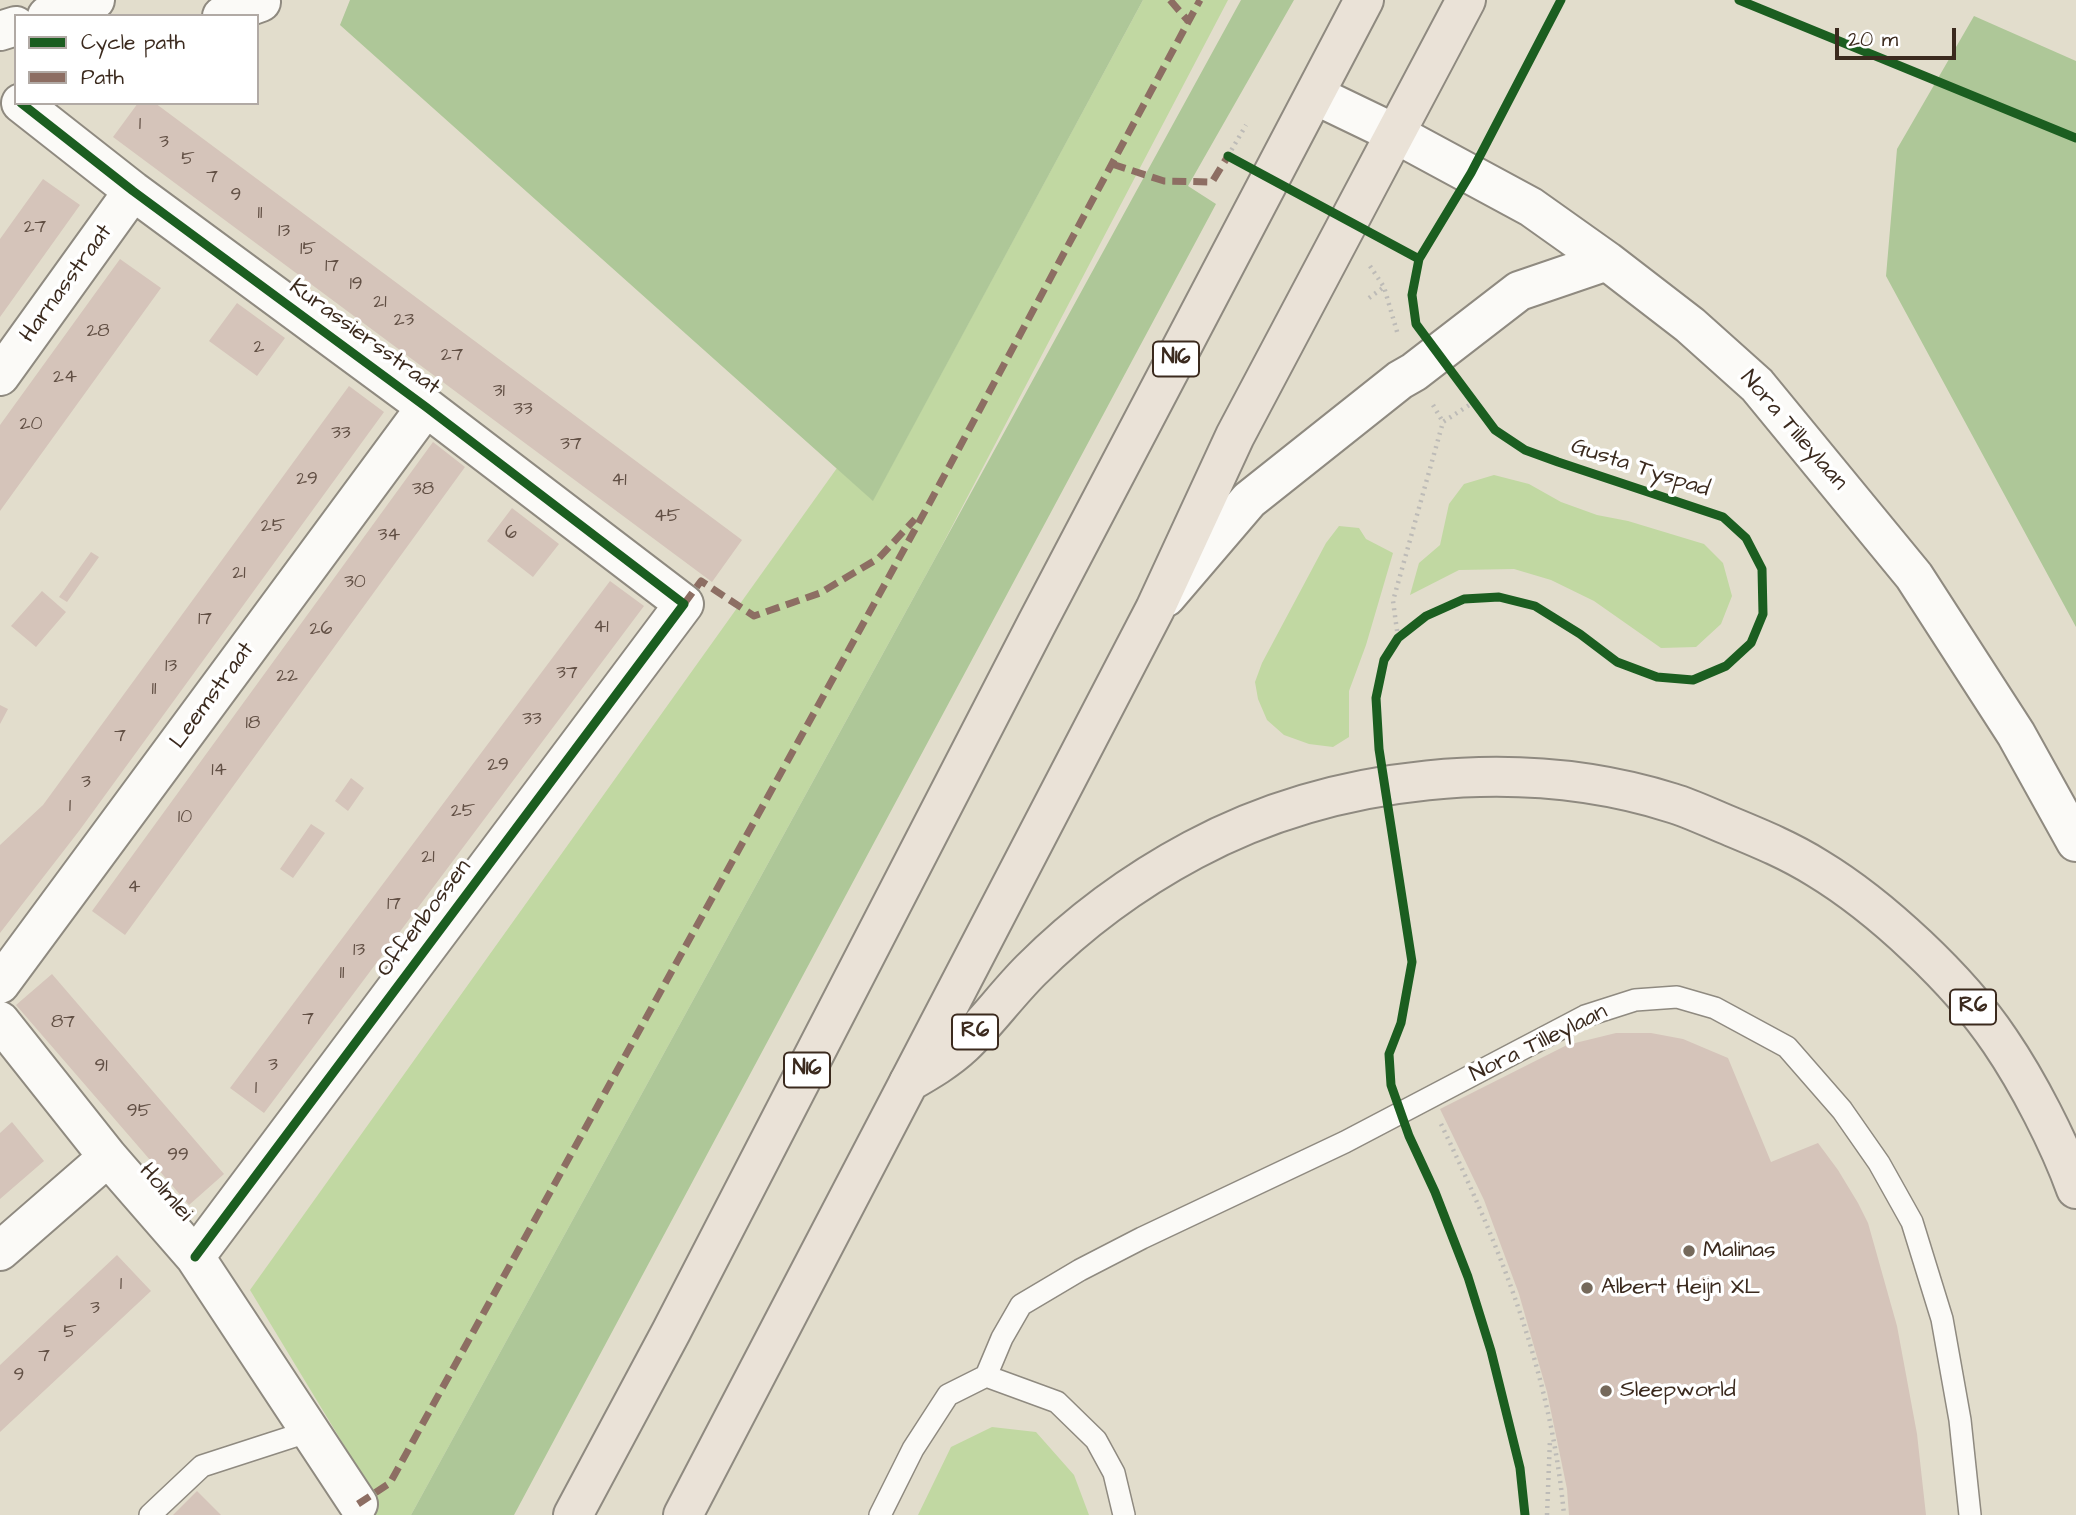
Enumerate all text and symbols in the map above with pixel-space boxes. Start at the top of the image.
legend [14,14,259,105]
scale bar [1838,14,1959,58]
text: 20 m [1848,25,1898,54]
text: Cycle path [81,28,185,57]
text: Path [81,63,124,92]
house number: 1 [139,114,141,136]
house number: 3 [159,132,169,154]
house number: 5 [181,149,195,171]
house number: 7 [206,167,218,189]
house number: 9 [231,185,241,207]
house number: 11 [258,203,262,225]
house number: 27 [24,217,46,239]
street label: Harnasstraat [15,220,119,348]
house number: 13 [278,221,290,243]
house number: 15 [300,239,316,261]
house number: 17 [325,256,339,278]
street label: Kurassiersstraat [283,274,445,402]
house number: 19 [349,274,363,296]
house number: 21 [373,292,387,314]
house number: 23 [394,310,414,332]
house number: 28 [86,321,110,343]
house number: 2 [254,337,264,359]
road number: N16 [1153,342,1199,376]
house number: 27 [441,345,463,367]
street label: Nora Tilleylaan [1734,365,1852,497]
house number: 24 [53,367,77,389]
house number: 31 [493,381,505,403]
house number: 33 [513,399,533,421]
house number: 20 [20,414,42,436]
house number: 33 [331,423,351,445]
house number: 37 [560,434,582,456]
street label: Gusta Tyspad [1567,434,1713,504]
house number: 29 [296,469,318,491]
house number: 41 [611,470,627,492]
house number: 38 [412,479,434,501]
house number: 45 [654,506,680,528]
house number: 25 [261,516,285,538]
house number: 6 [505,523,517,545]
house number: 34 [378,525,400,547]
house number: 21 [232,563,246,585]
house number: 30 [344,572,366,594]
house number: 17 [198,609,212,631]
house number: 41 [593,617,609,639]
house number: 26 [310,619,332,641]
street label: Leemstraat [165,637,261,755]
house number: 13 [165,656,177,678]
house number: 37 [556,663,578,685]
house number: 22 [276,666,298,688]
house number: 11 [152,679,156,701]
house number: 33 [522,709,542,731]
house number: 18 [246,713,260,735]
house number: 7 [114,726,126,748]
house number: 29 [487,755,509,777]
house number: 14 [211,760,227,782]
house number: 3 [81,772,91,794]
house number: 1 [69,796,71,818]
house number: 25 [451,801,475,823]
house number: 10 [178,807,192,829]
house number: 21 [421,847,435,869]
street label: Offenbossen [372,855,478,983]
house number: 4 [128,877,140,899]
house number: 17 [387,894,401,916]
house number: 13 [353,940,365,962]
house number: 11 [340,963,344,985]
road number: R6 [1950,990,1996,1024]
street label: Nora Tilleylaan [1466,999,1612,1089]
house number: 7 [302,1009,314,1031]
house number: 87 [51,1012,75,1034]
road number: R6 [952,1014,998,1050]
road number: N16 [784,1052,830,1088]
house number: 3 [268,1055,278,1077]
house number: 91 [94,1056,108,1078]
house number: 1 [255,1078,257,1100]
house number: 95 [127,1101,151,1123]
house number: 99 [167,1145,189,1167]
street label: Holmlei [132,1158,198,1228]
place label: Malinas [1703,1237,1776,1265]
marker: Malinas [1681,1243,1697,1259]
house number: 1 [120,1274,122,1296]
place label: Albert Heijn XL [1601,1274,1760,1302]
marker: Albert Heijn XL [1579,1280,1595,1296]
house number: 3 [90,1298,100,1320]
house number: 5 [63,1322,77,1344]
house number: 7 [38,1346,50,1368]
house number: 9 [14,1365,24,1387]
place label: Sleepworld [1620,1377,1736,1405]
marker: Sleepworld [1598,1383,1614,1399]

